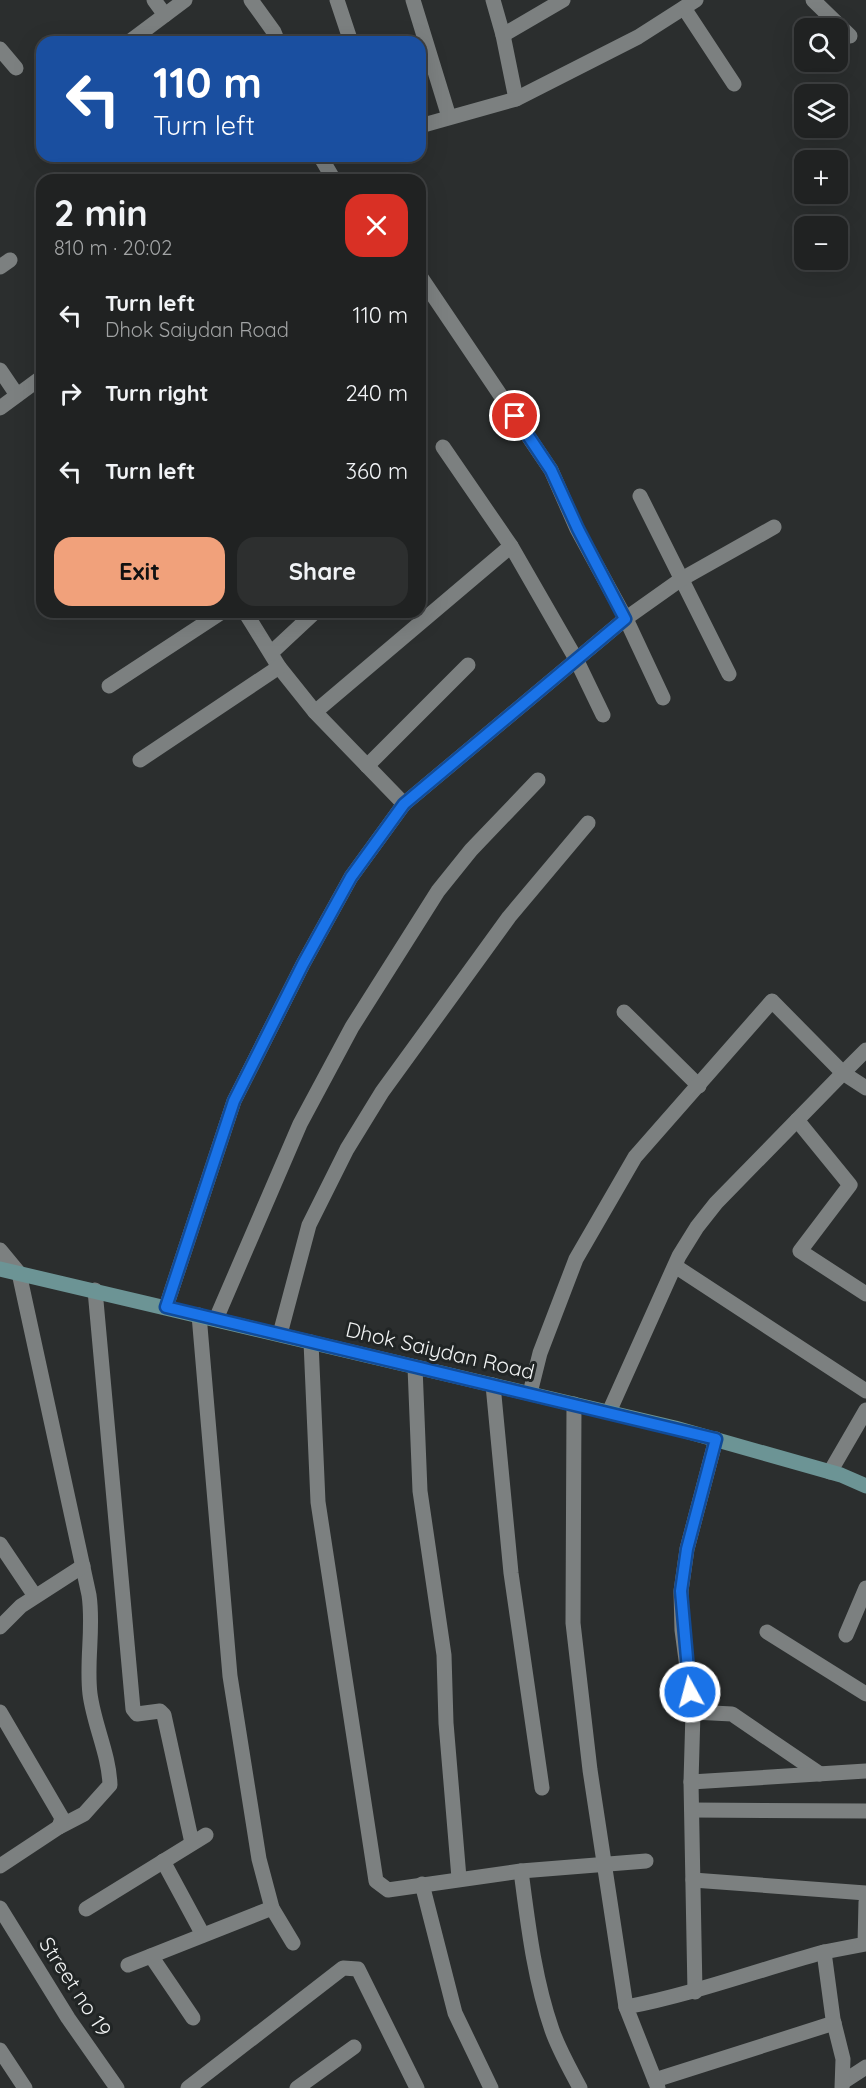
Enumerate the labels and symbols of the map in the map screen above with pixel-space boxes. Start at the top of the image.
pin [489,390,540,441]
street label: Dhok Saiydan Road [343,1316,537,1384]
position arrow [658,1660,722,1724]
street label: Street no 19 [34,1932,118,2041]

